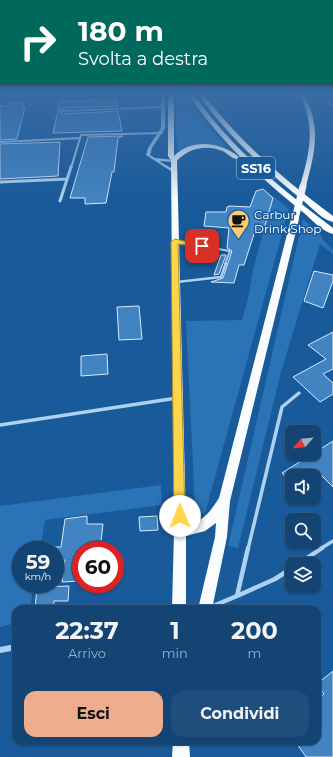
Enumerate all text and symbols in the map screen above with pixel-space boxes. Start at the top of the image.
text: 180 m [78,14,164,48]
icon: right [12,16,64,68]
text: Svolta a destra [78,48,208,70]
road number: SS16 [237,157,275,179]
place label: Carbur Drink Shop [254,207,321,236]
cafe icon: Carbur Drink Shop [226,208,252,241]
pin [185,229,219,263]
icon: arrive [191,235,213,257]
north arrow [285,425,321,461]
map controls [285,425,321,593]
button: sound [285,469,321,505]
position arrow [159,495,201,537]
button: search [285,513,321,549]
speed limit sign: 60 [72,541,124,593]
text: 59 [26,550,50,574]
button: layers [285,557,321,593]
text: km/h [25,570,51,583]
text: 22:37 [55,616,119,645]
text: 1 [170,616,180,645]
text: 200 [231,616,278,645]
text: Arrivo [68,645,106,661]
text: min [162,645,188,661]
text: m [248,645,261,661]
button: Esci [24,691,163,737]
button: Condividi [171,691,309,737]

